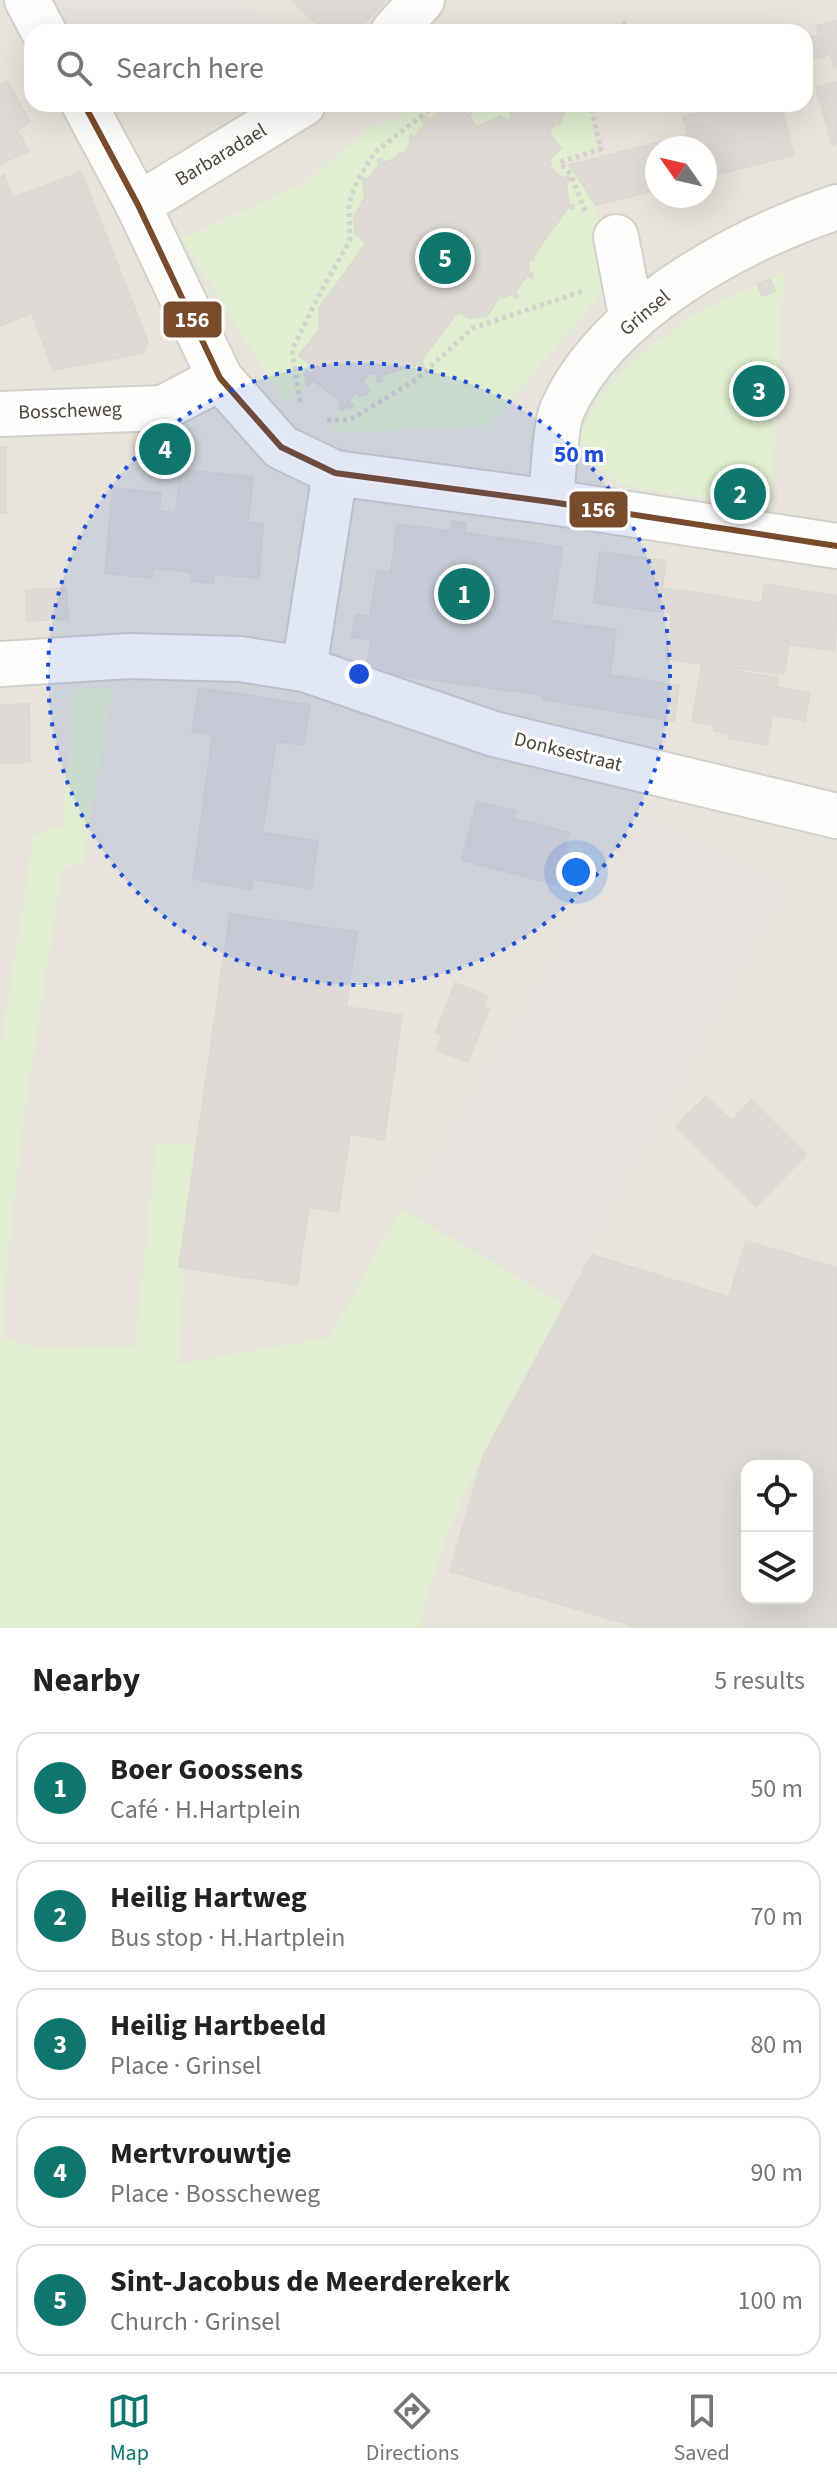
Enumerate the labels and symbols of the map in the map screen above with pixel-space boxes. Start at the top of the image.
street label: Barbaradael [170,117,272,193]
north arrow [645,136,717,208]
pin: 5 [419,228,471,288]
street label: Grinsel [614,283,676,343]
line badge: 156 [162,300,223,339]
text: 156 [175,304,209,336]
pin: 3 [733,361,785,421]
street label: Bosscheweg [18,395,122,427]
pin: 4 [139,419,191,479]
text: 50 m [554,437,604,472]
pin: 2 [714,464,766,524]
line badge: 156 [568,490,629,529]
text: 156 [581,494,615,526]
pin: 1 [438,564,490,624]
centre of rings [345,660,373,688]
street label: Donksestraat [511,725,625,779]
your location [556,852,596,892]

